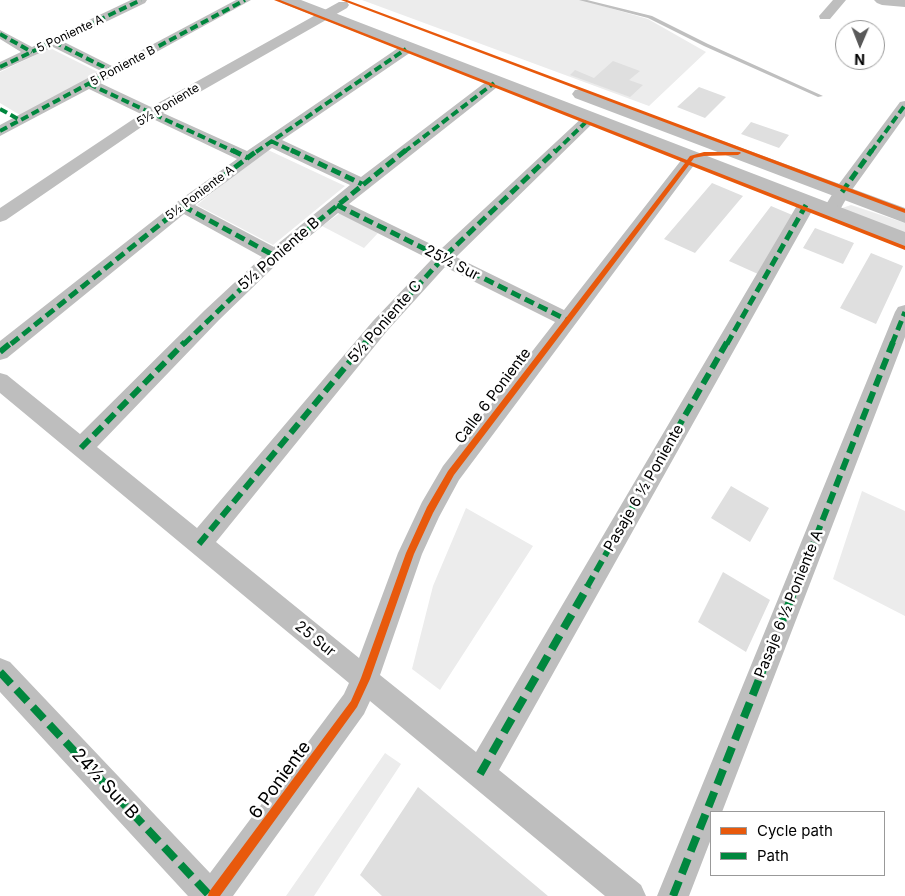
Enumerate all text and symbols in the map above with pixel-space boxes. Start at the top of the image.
street label: 5 Poniente A [34,12,106,56]
north arrow [835,20,885,70]
street label: 5 Poniente B [88,43,158,89]
text: N [854,51,865,68]
street label: 5½ Poniente [134,81,202,129]
street label: 5½ Poniente A [163,163,237,223]
street label: 5½ Poniente B [235,214,323,294]
street label: 25½ Sur [421,242,483,284]
street label: 5½ Poniente C [344,277,426,367]
street label: Calle 6 Poniente [451,345,535,447]
street label: Pasaje 6 ½ Poniente [600,421,688,555]
street label: Pasaje 6 ½ Poniente A [751,527,827,681]
street label: 25 Sur [291,617,339,661]
street label: 6 Poniente [245,737,315,823]
street label: 24½ Sur B [67,744,143,824]
legend [710,811,885,876]
text: Cycle path [757,821,833,840]
text: Path [757,846,789,865]

